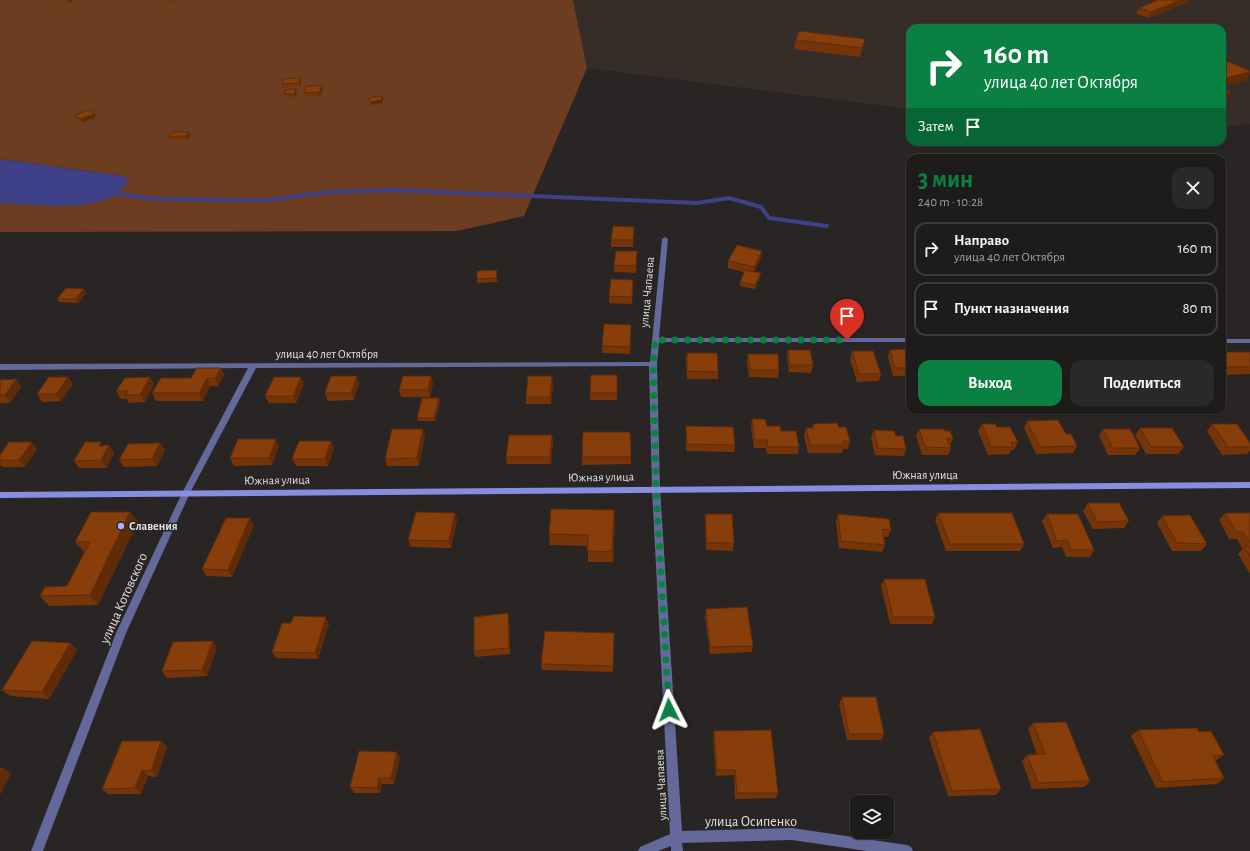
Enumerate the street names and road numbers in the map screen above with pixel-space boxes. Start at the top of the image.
street label: улица Чапаева [638,256,657,329]
street label: улица 40 лет Октября [275,348,378,361]
street label: Южная улица [892,469,959,482]
street label: Южная улица [568,470,635,485]
street label: Южная улица [244,473,311,488]
street label: улица Котовского [97,551,150,647]
street label: улица Чапаева [653,749,670,822]
street label: улица Осипенко [704,815,797,829]

